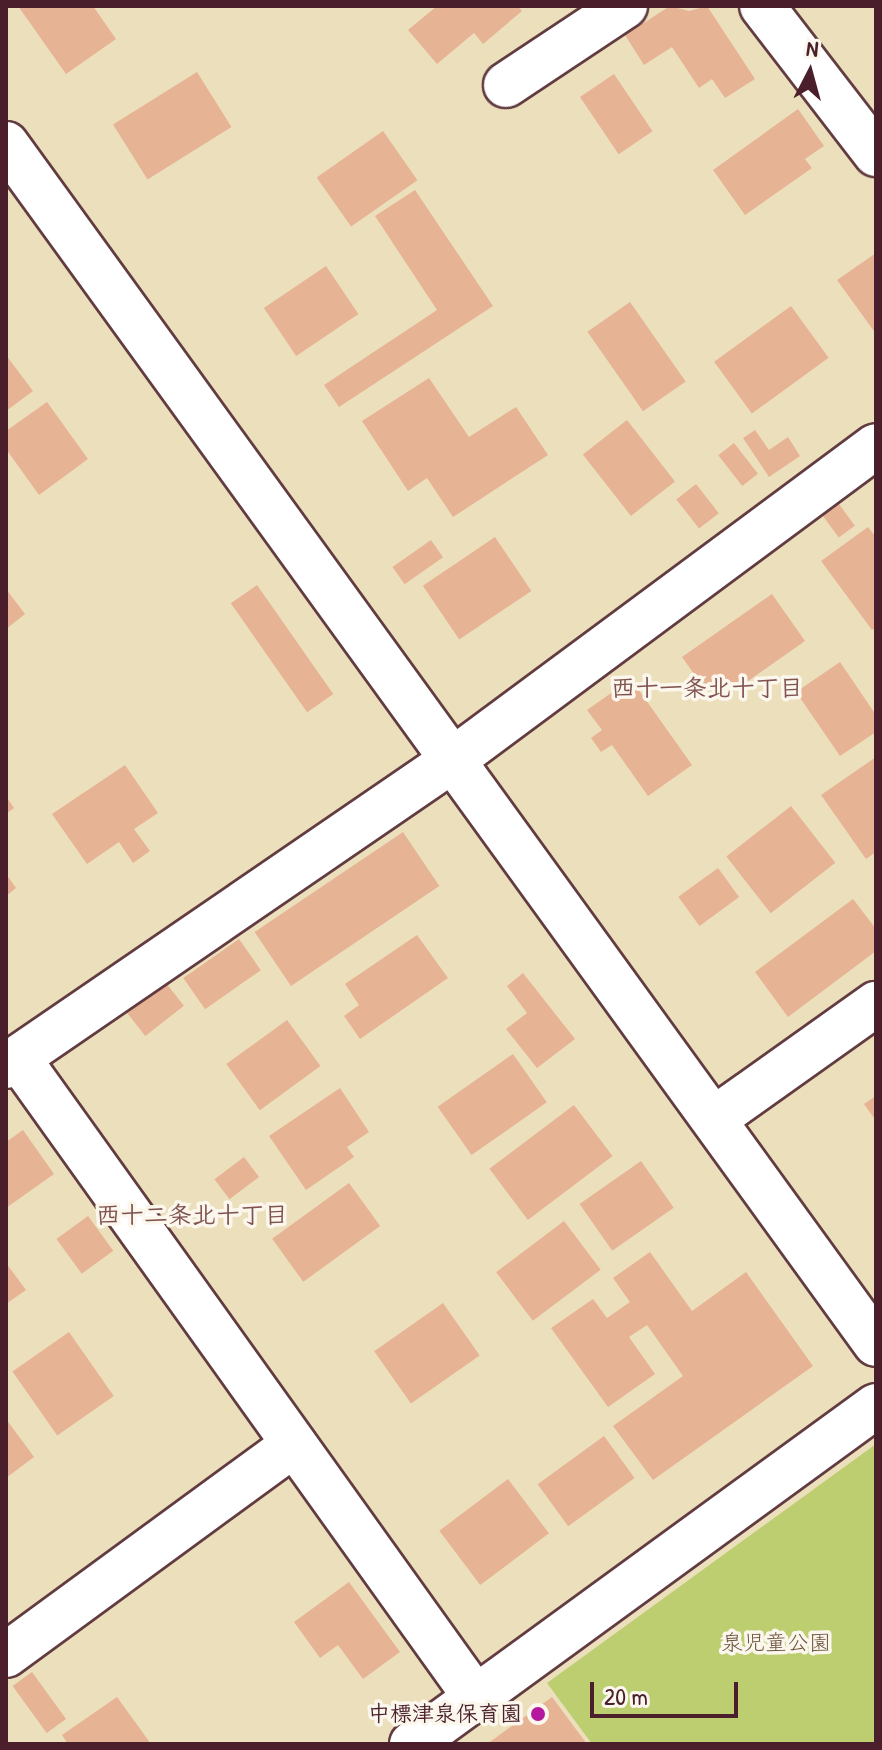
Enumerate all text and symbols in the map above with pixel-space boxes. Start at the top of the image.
north arrow [770,32,850,112]
text: N [805,33,820,64]
district label: 西十一条北十丁目 [611,674,803,702]
district label: 西十二条北十丁目 [96,1201,288,1229]
park label: 泉児童公園 [721,1630,831,1656]
scale bar [594,1666,742,1716]
text: 20 m [604,1680,648,1712]
place label: 中標津泉保育園 [368,1701,522,1727]
marker: 中標津泉保育園 [529,1705,547,1723]

